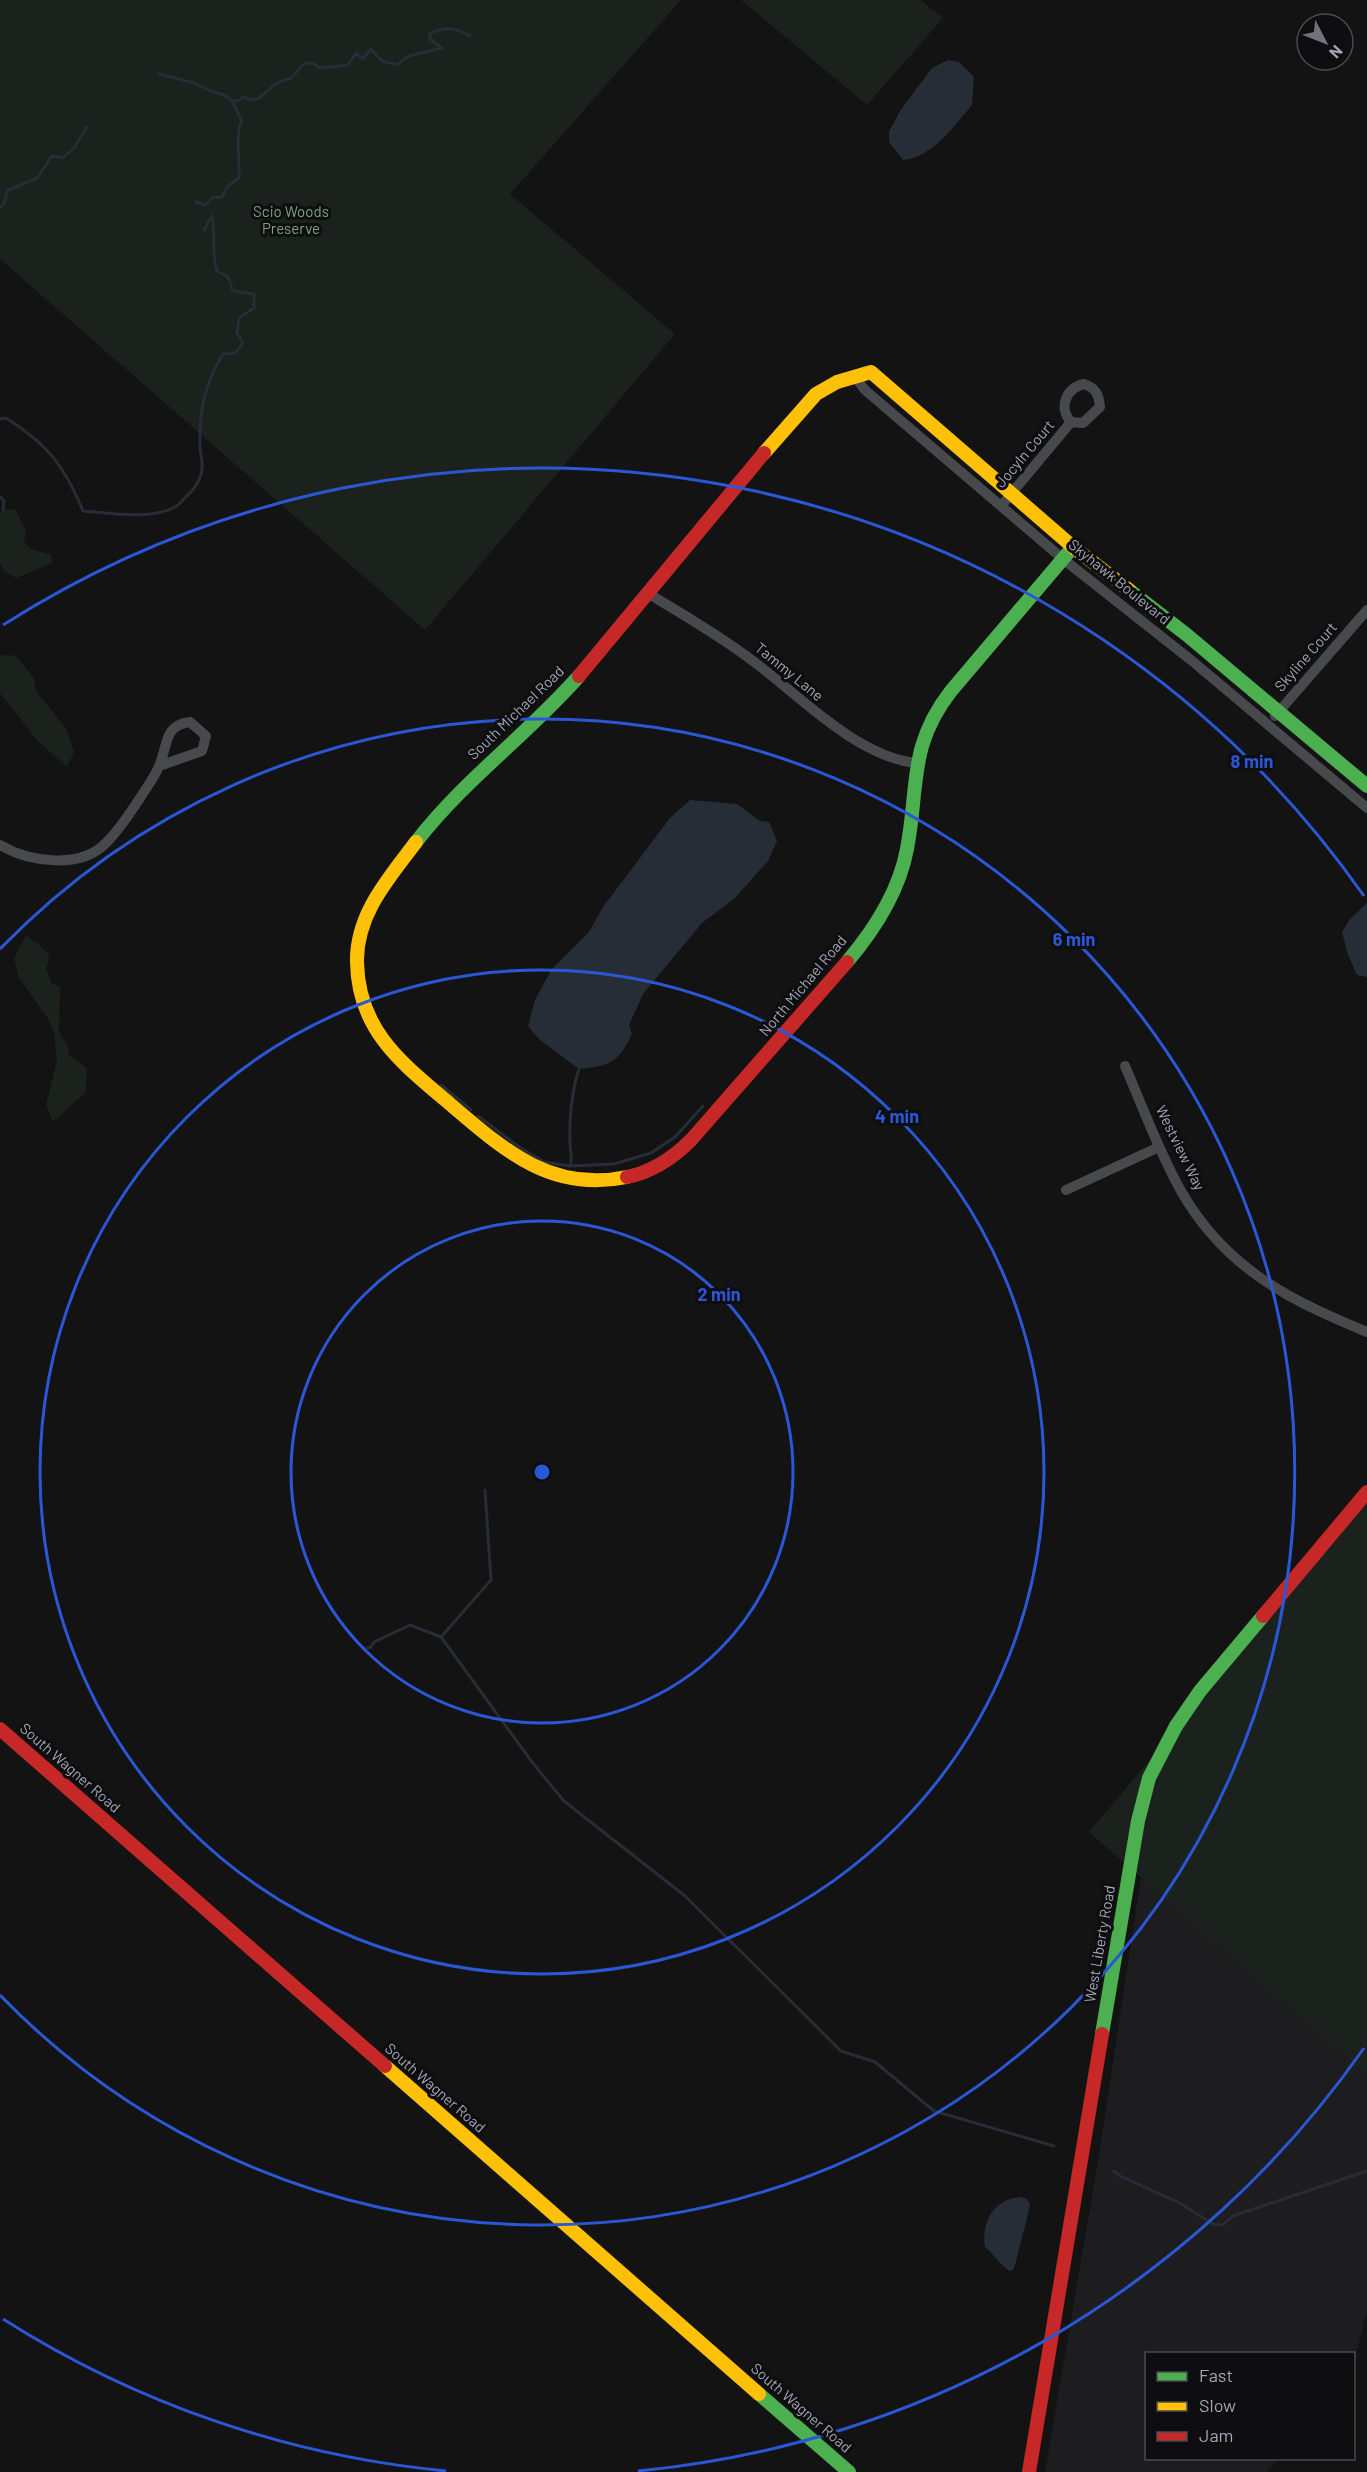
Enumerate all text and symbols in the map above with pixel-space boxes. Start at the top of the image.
north arrow [1295,12,1355,72]
text: N [1326,42,1347,63]
park label: Scio Woods Preserve [253,202,329,237]
street label: Jocyln Court [991,416,1058,491]
street label: Skyhawk Boulevard [1065,535,1174,628]
street label: Skyline Court [1270,618,1340,695]
street label: Tammy Lane [752,638,827,704]
street label: South Michael Road [463,662,567,763]
text: 8 min [1231,750,1273,772]
text: 6 min [1053,928,1095,950]
street label: North Michael Road [755,931,850,1039]
street label: Westview Way [1153,1102,1209,1193]
text: 4 min [875,1105,919,1127]
text: 2 min [697,1283,741,1305]
centre of rings [532,1462,552,1482]
street label: South Wagner Road [17,1719,125,1816]
street label: West Liberty Road [1080,1884,1118,2004]
street label: South Wagner Road [382,2039,490,2136]
legend [1145,2352,1355,2460]
street label: South Wagner Road [748,2359,856,2456]
text: Fast [1199,2364,1233,2386]
text: Slow [1199,2394,1236,2416]
text: Jam [1199,2424,1233,2446]

